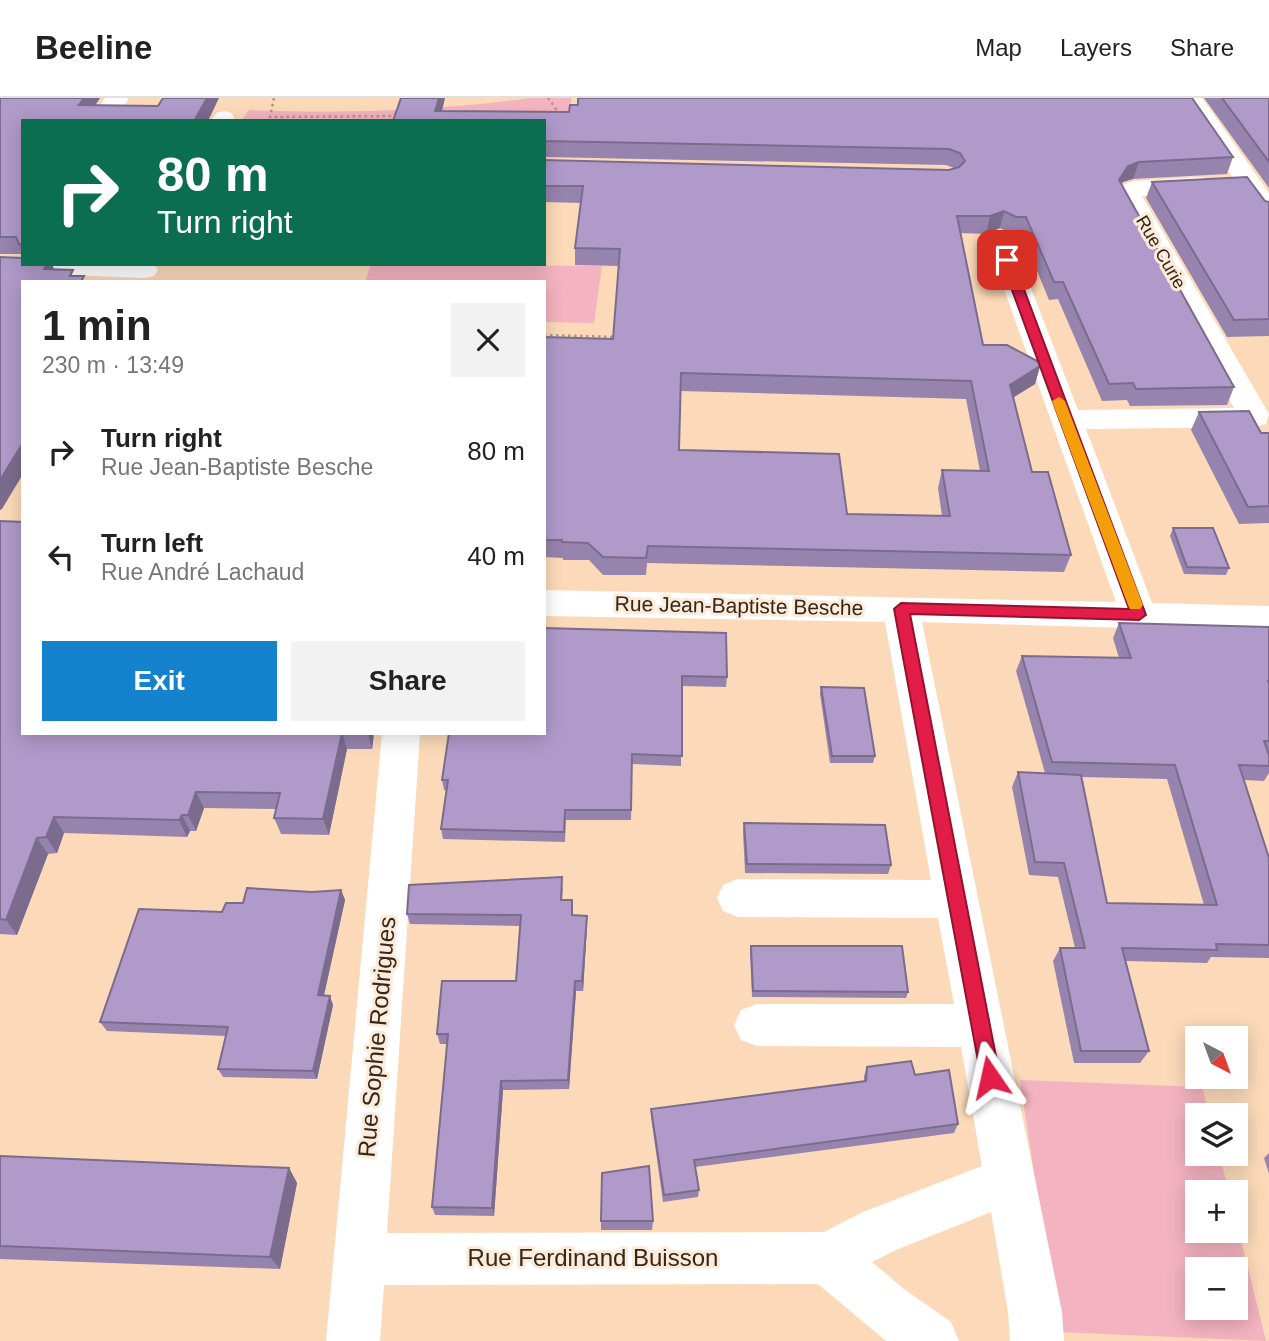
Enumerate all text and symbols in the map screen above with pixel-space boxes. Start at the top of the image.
text: Beeline [35,29,152,66]
text: Map [975,34,1022,61]
text: Layers [1060,34,1132,61]
text: Share [1170,34,1234,61]
icon: right [42,147,133,238]
text: 80 m [157,147,269,201]
text: Turn right [157,204,293,240]
street label: Rue Curie [1132,212,1190,292]
pin [977,230,1037,290]
icon: arrive [988,241,1026,279]
text: 1 min [42,302,152,349]
button: close [451,303,525,377]
text: 230 m · 13:49 [42,352,184,378]
text: Turn right [101,423,222,453]
icon: right [42,433,80,471]
text: 80 m [467,436,525,466]
text: Rue Jean-Baptiste Besche [101,454,373,480]
text: Turn left [101,528,203,558]
icon: left [42,538,80,576]
text: 40 m [467,541,525,571]
text: Rue André Lachaud [101,559,304,585]
street label: Rue Jean-Baptiste Besche [614,592,864,619]
button: Exit [42,641,277,721]
button: Share [291,641,525,721]
street label: Rue Sophie Rodrigues [353,915,400,1158]
north arrow [1185,1026,1248,1088]
map controls [1185,1026,1248,1320]
position arrow [953,1040,1027,1114]
button: layers [1185,1103,1248,1166]
button: + [1185,1180,1248,1243]
street label: Rue Ferdinand Buisson [468,1244,718,1271]
button: − [1185,1257,1248,1320]

